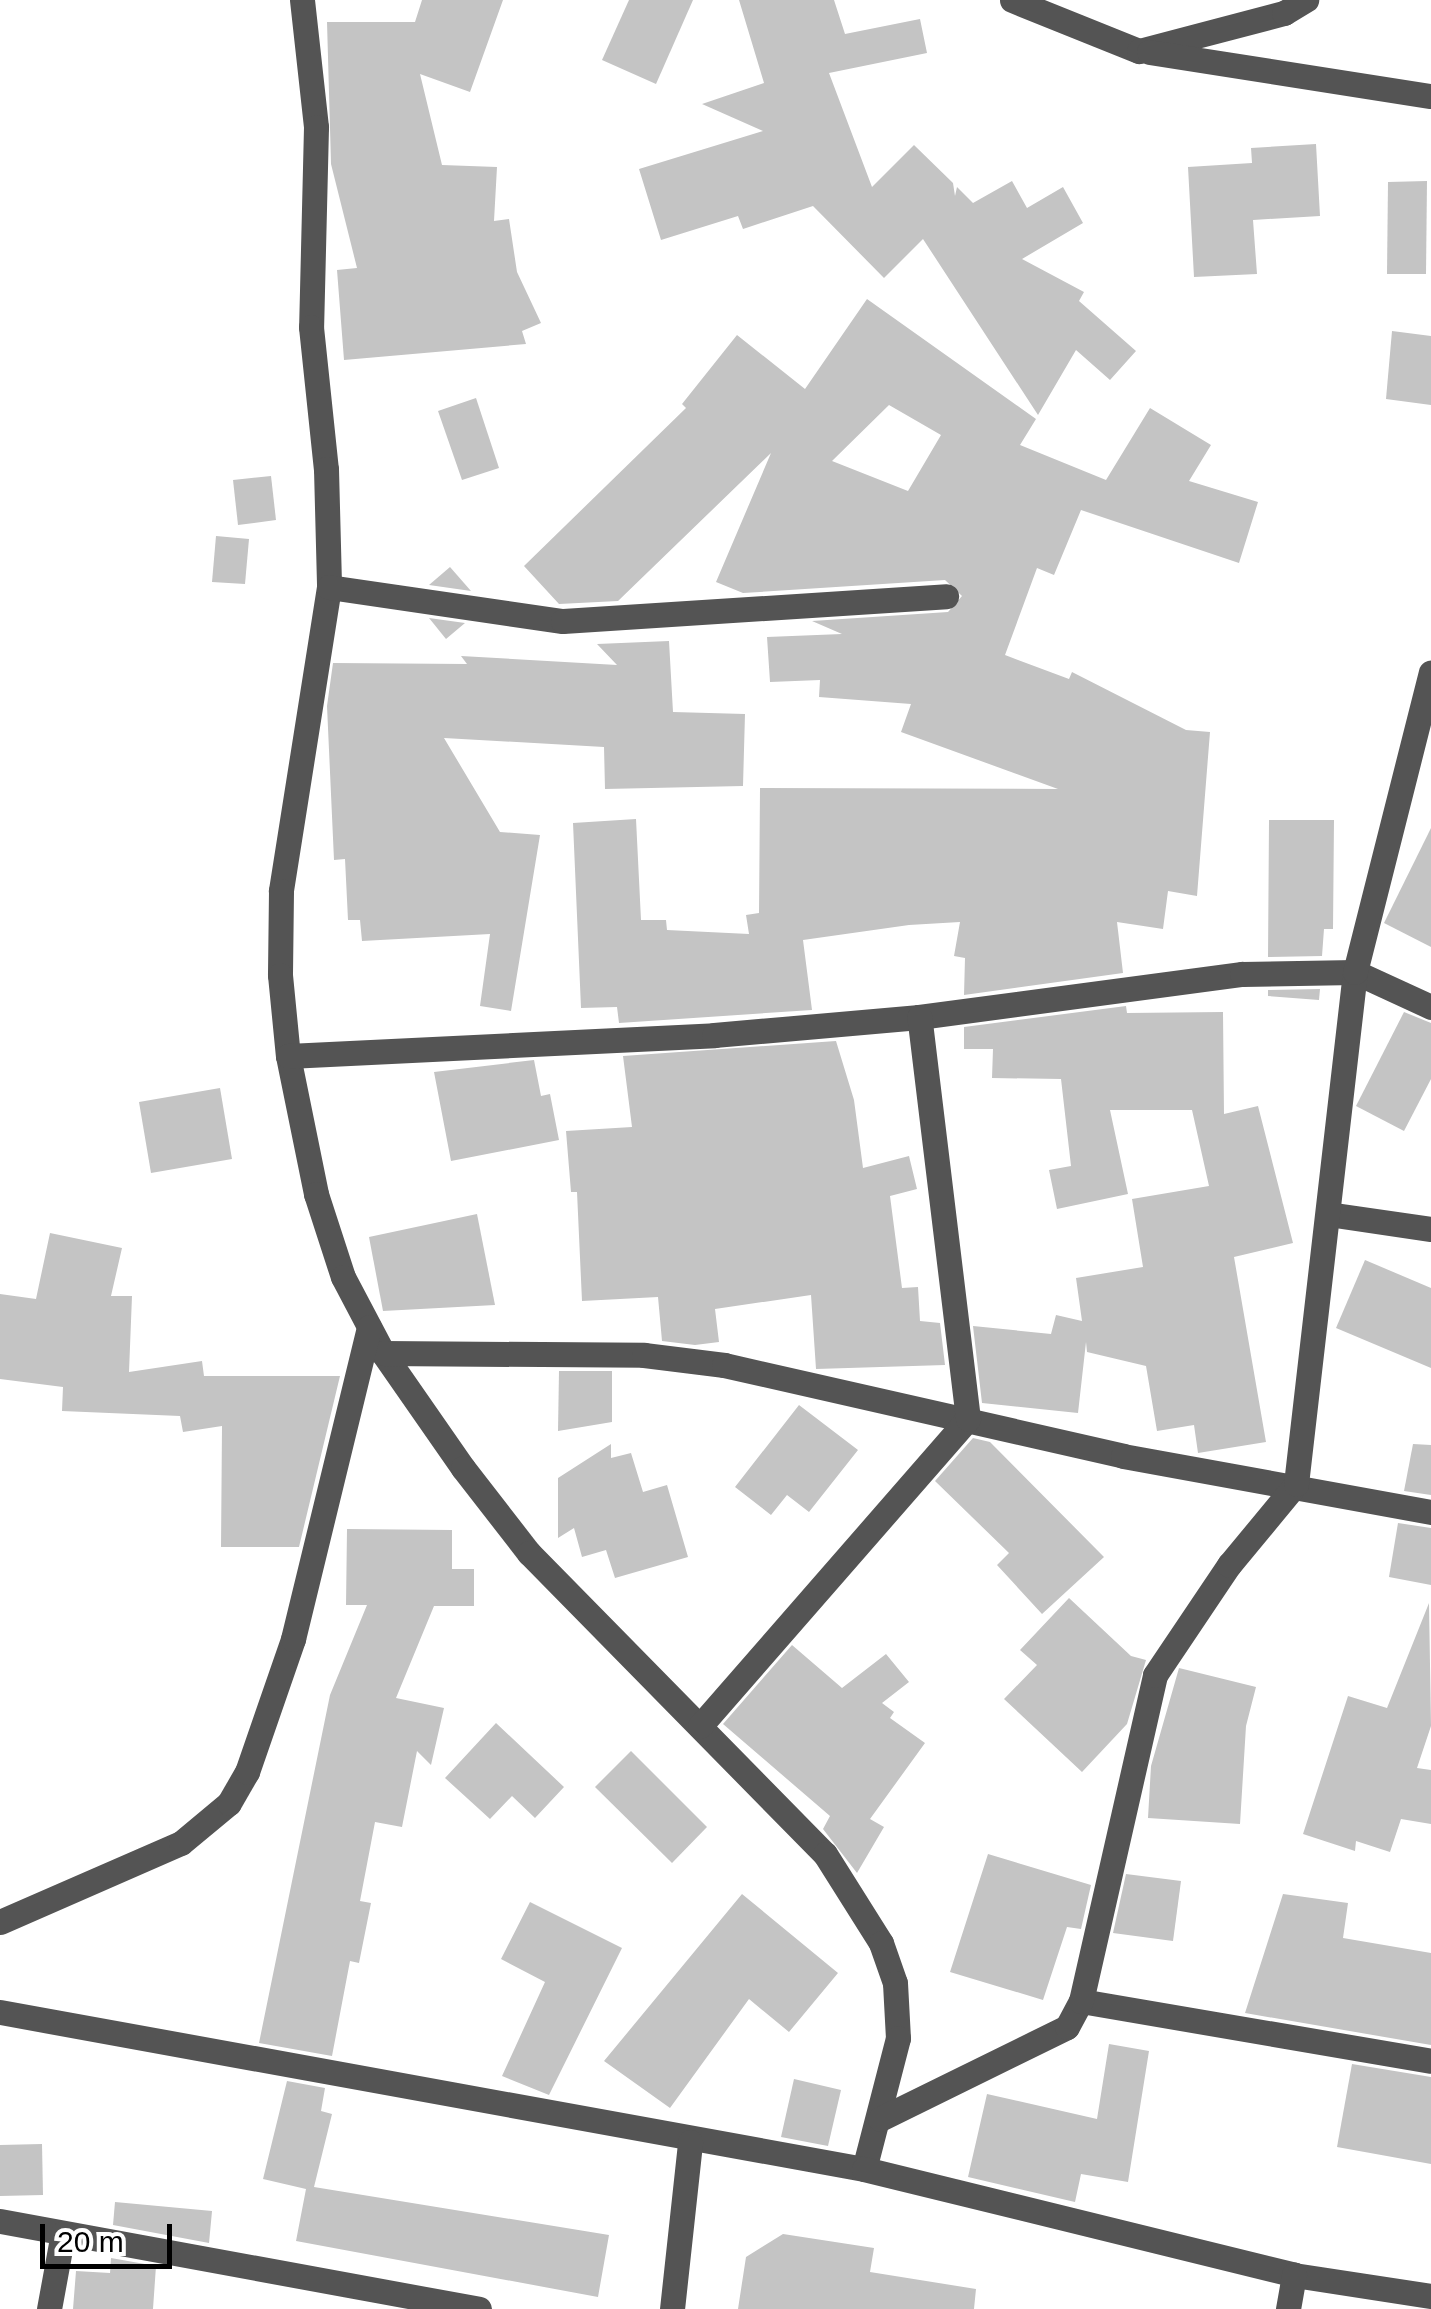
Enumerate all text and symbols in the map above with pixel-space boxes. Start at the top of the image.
scale bar [45,2204,178,2266]
text: 20 m [57,2225,124,2258]

